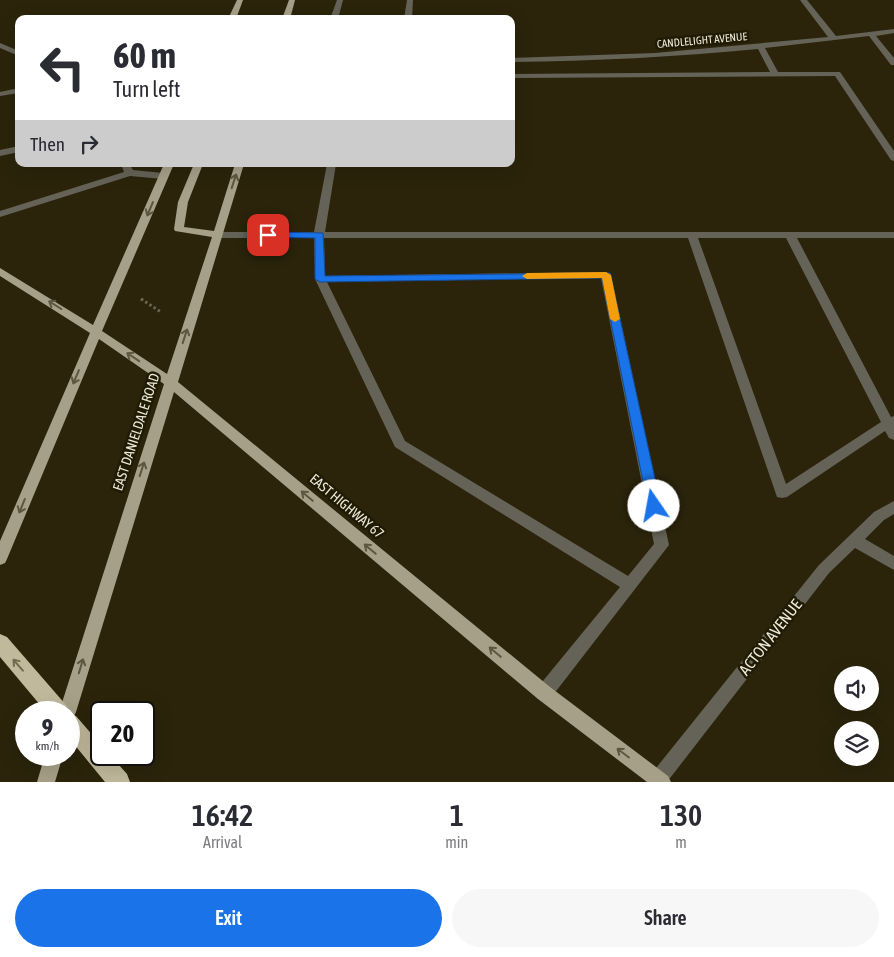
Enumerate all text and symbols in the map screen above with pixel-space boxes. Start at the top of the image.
street label: CANDLELIGHT AVENUE [656,30,748,50]
icon: left [30,35,95,100]
text: 60 m [113,35,176,75]
text: Turn left [113,76,180,102]
icon: right [75,130,103,158]
text: Then [30,133,65,155]
one-way arrow [230,174,240,190]
one-way arrow [144,201,154,216]
pin [247,214,289,256]
icon: arrive [254,221,282,249]
one-way arrow [48,300,62,310]
one-way arrow [180,328,190,344]
one-way arrow [126,352,140,362]
one-way arrow [71,369,81,384]
street label: EAST DANIELDALE ROAD [109,371,163,493]
one-way arrow [138,461,148,477]
street label: EAST HIGHWAY 67 [307,471,387,541]
position arrow [627,479,679,531]
one-way arrow [301,491,314,502]
one-way arrow [16,498,26,513]
one-way arrow [364,543,377,554]
street label: ACTON AVENUE [735,596,805,678]
one-way arrow [489,647,502,658]
one-way arrow [13,658,24,671]
one-way arrow [77,658,87,674]
map controls [834,666,879,766]
button: sound [834,666,879,711]
speed limit sign: 20 [90,701,155,766]
text: 9 [42,713,53,741]
button: layers [834,721,879,766]
text: km/h [36,739,59,753]
one-way arrow [617,747,630,758]
text: 16:42 [192,798,253,832]
text: 1 [450,798,464,832]
text: 130 [660,798,702,832]
text: Arrival [203,833,242,851]
text: min [445,833,468,851]
text: m [675,833,687,851]
button: Exit [15,889,442,947]
button: Share [452,889,879,947]

